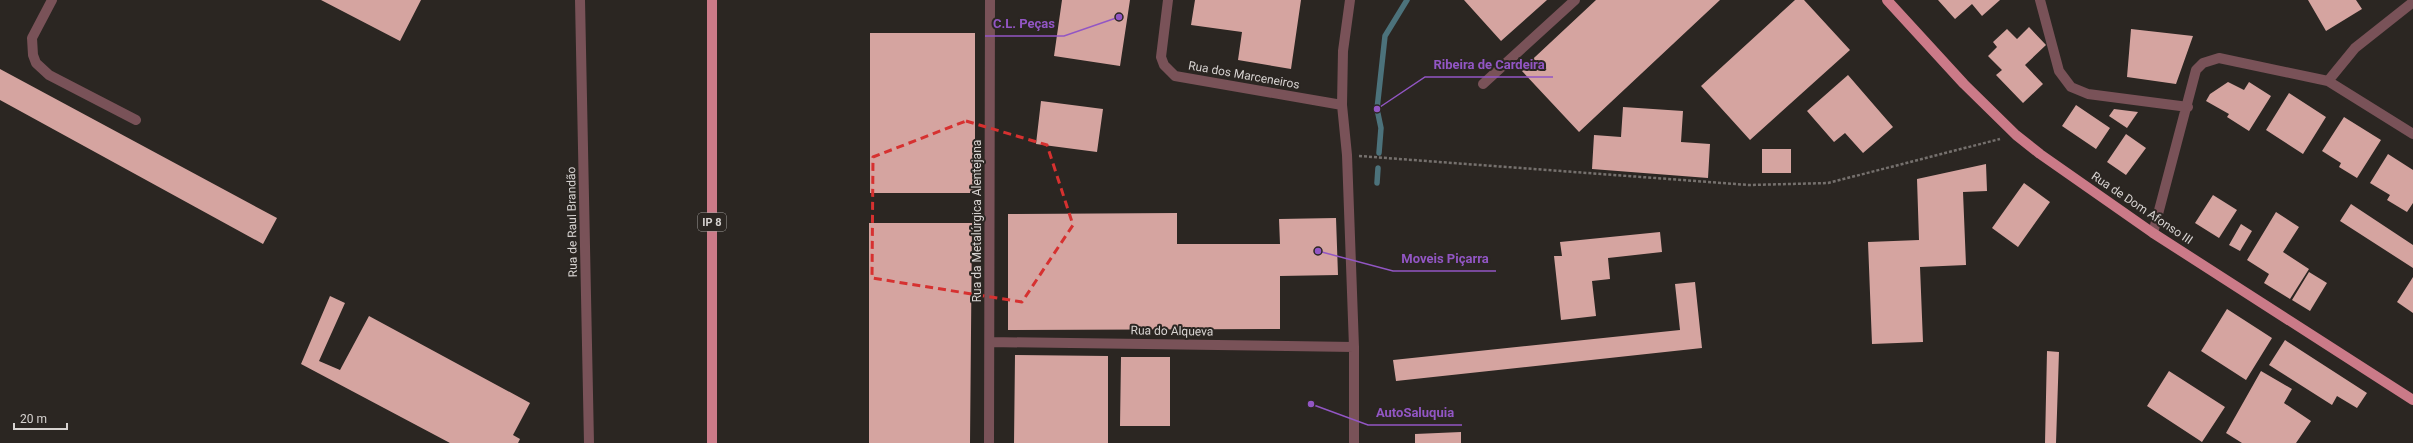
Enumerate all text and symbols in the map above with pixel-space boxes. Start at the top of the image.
callout: C.L. Peças [985,11,1064,36]
text: C.L. Peças [993,16,1055,31]
callout: Ribeira de Cardeira [1425,52,1553,77]
text: Ribeira de Cardeira [1433,57,1545,72]
street label: Rua dos Marceneiros [1187,58,1301,92]
street label: Rua da Metalúrgica Alentejana [970,140,984,302]
street label: Rua de Raul Brandão [564,166,580,277]
street label: Rua de Dom Afonso III [2089,169,2195,247]
road number: IP 8 [698,213,726,231]
callout: Moveis Piçarra [1393,246,1496,271]
text: Moveis Piçarra [1401,251,1489,266]
street label: Rua do Alqueva [1130,323,1214,339]
callout: AutoSaluquia [1368,400,1462,425]
scale bar [14,405,67,431]
text: AutoSaluquia [1376,405,1454,420]
text: 20 m [20,412,47,426]

